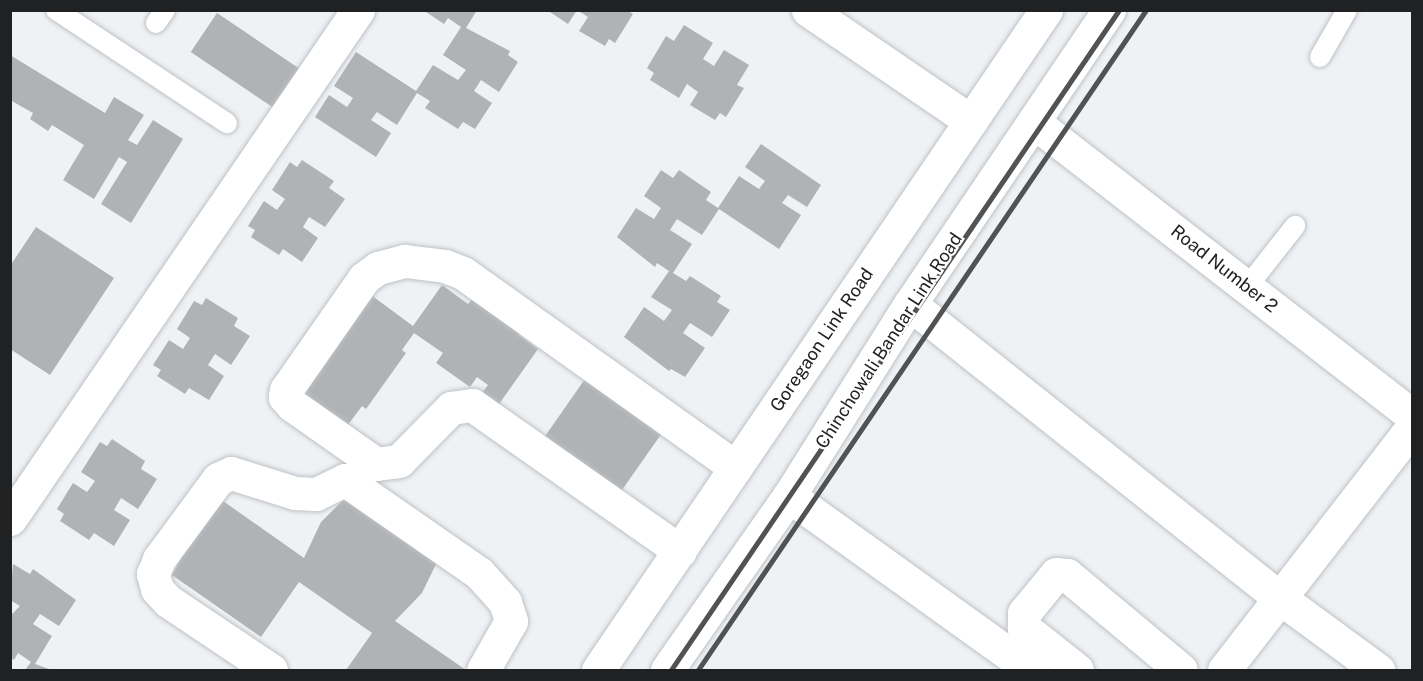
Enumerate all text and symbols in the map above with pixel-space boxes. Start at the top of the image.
street label: Road Number 2 [1166,221,1282,317]
street label: Chinchowali Bandar Link Road [811,229,967,453]
street label: Goregaon Link Road [766,264,878,416]

